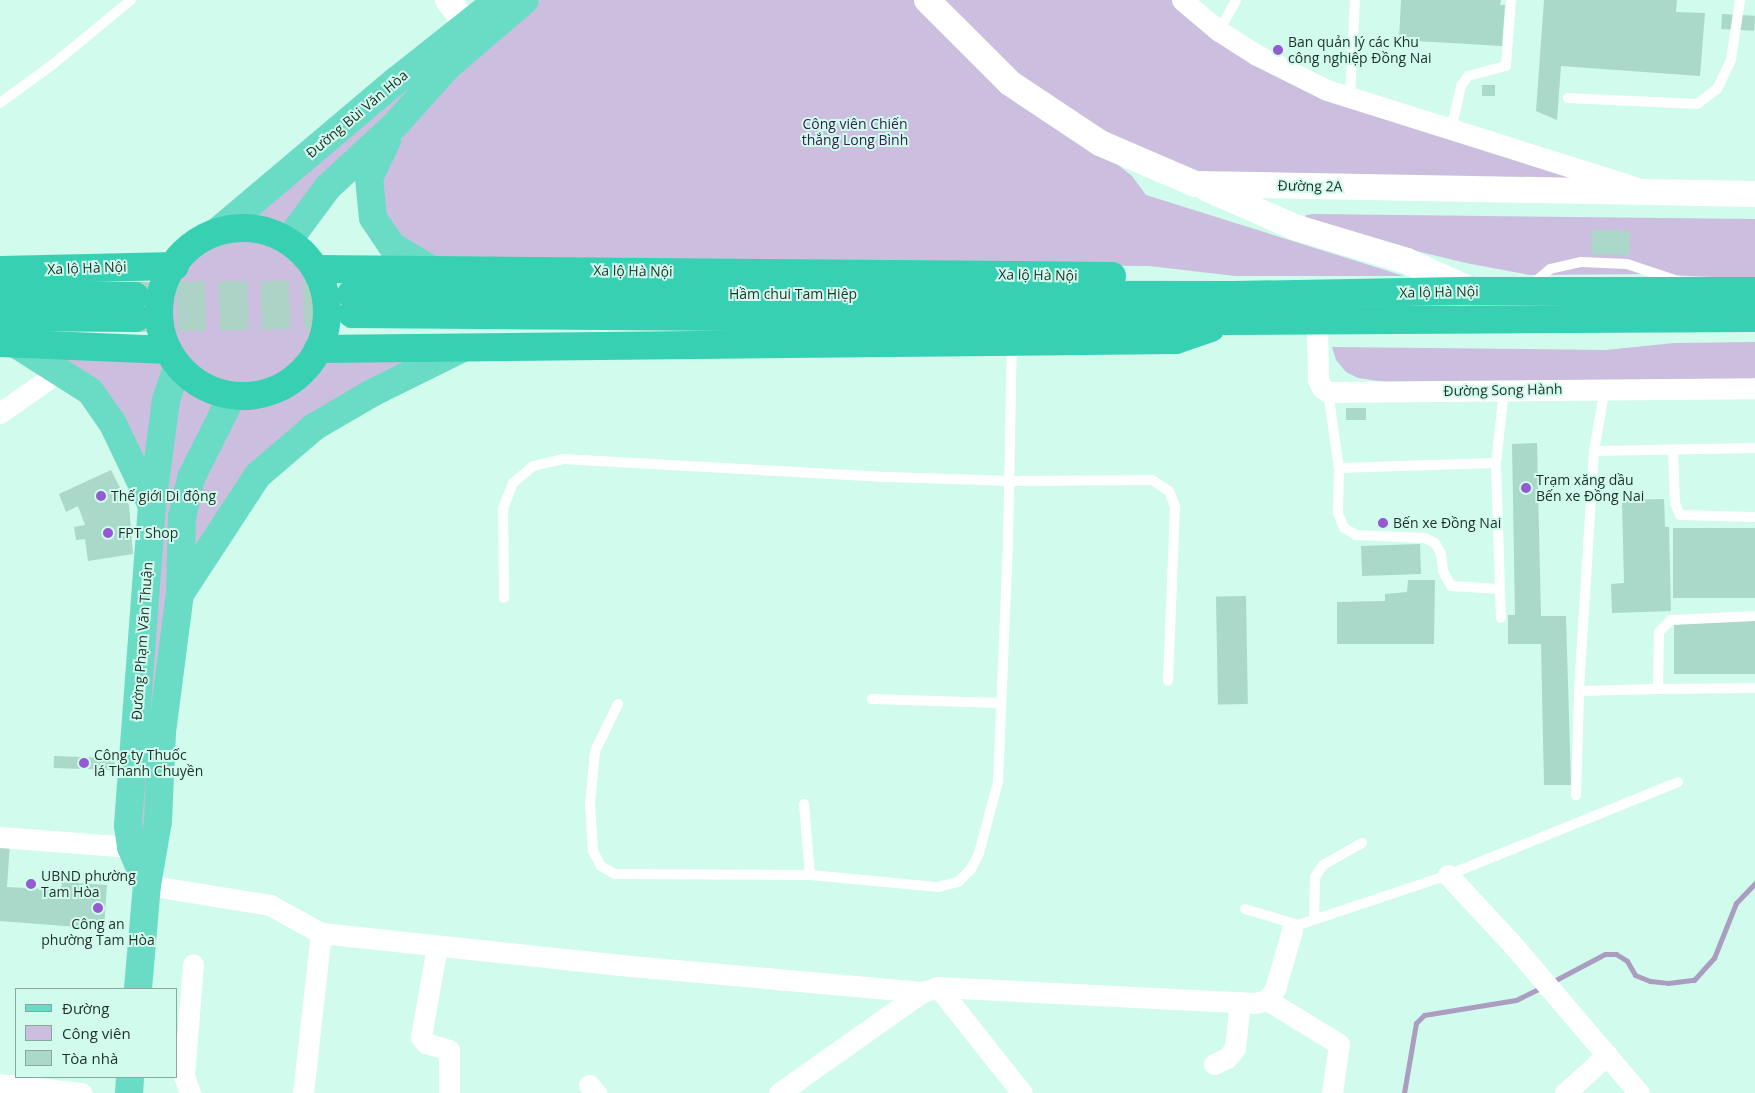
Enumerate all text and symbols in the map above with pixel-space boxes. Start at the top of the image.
place label: Ban quản lý các Khu công nghiệp Đồng Nai [1288,34,1432,66]
marker: Ban quản lý các Khu công nghiệp Đồng Nai [1272,44,1284,56]
street label: Đường Bùi Văn Hòa [303,67,411,161]
park label: Công viên Chiến thắng Long Bình [802,116,908,148]
street label: Đường 2A [1278,177,1342,195]
street label: Xa lộ Hà Nội [47,258,127,278]
street label: Xa lộ Hà Nội [593,262,673,280]
street label: Xa lộ Hà Nội [998,266,1078,284]
street label: Xa lộ Hà Nội [1399,283,1479,301]
street label: Hầm chui Tam Hiệp [729,286,857,302]
street label: Đường Song Hành [1443,381,1563,399]
place label: Trạm xăng dầu Bến xe Đồng Nai [1536,472,1644,504]
marker: Trạm xăng dầu Bến xe Đồng Nai [1520,482,1532,494]
place label: Thế giới Di động [111,488,216,504]
marker: Thế giới Di động [95,490,107,502]
place label: Bến xe Đồng Nai [1393,515,1501,531]
marker: Bến xe Đồng Nai [1377,517,1389,529]
place label: FPT Shop [118,525,178,541]
marker: FPT Shop [102,527,114,539]
street label: Đường Phạm Văn Thuận [128,561,156,721]
place label: Công ty Thuốc lá Thanh Chuyền [94,747,203,780]
marker: Công ty Thuốc lá Thanh Chuyền [78,757,90,769]
place label: UBND phường Tam Hòa [41,868,136,900]
marker: UBND phường Tam Hòa [25,878,37,890]
marker: Công an phường Tam Hòa [92,902,104,914]
place label: Công an phường Tam Hòa [41,916,155,949]
legend [15,988,178,1078]
text: Đường [62,998,109,1018]
text: Công viên [62,1023,131,1043]
text: Tòa nhà [62,1048,118,1068]

